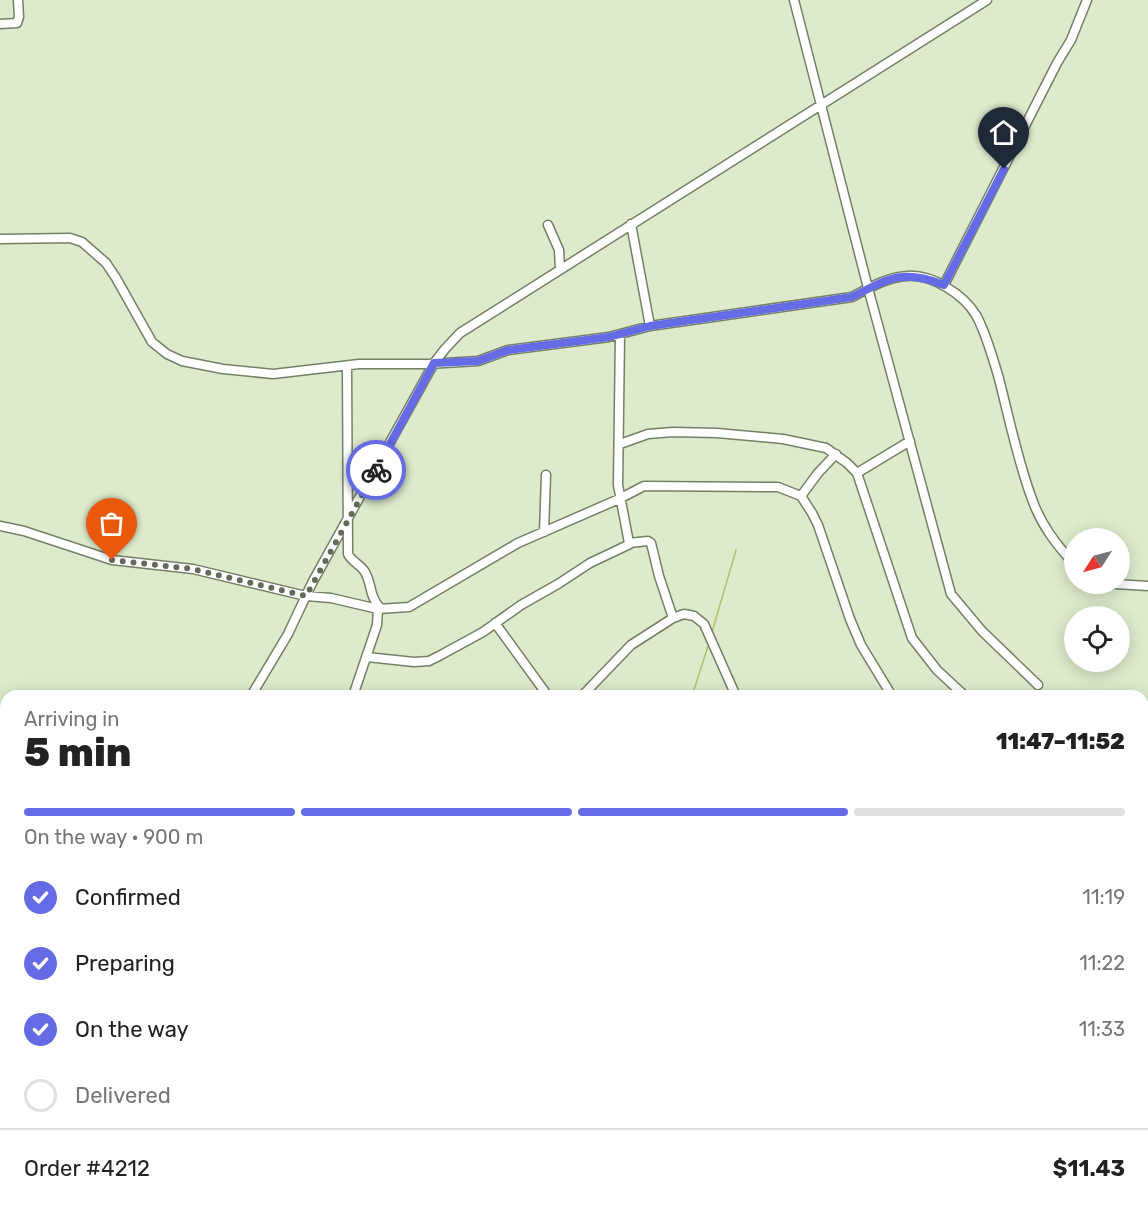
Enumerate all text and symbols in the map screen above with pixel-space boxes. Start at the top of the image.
pin [978,107,1029,169]
icon: home [987,116,1020,149]
courier [346,440,406,500]
icon: bike [360,454,393,487]
pin [86,498,137,560]
icon: bag [95,507,128,540]
north arrow [1064,528,1130,594]
map controls [1064,528,1130,672]
button: locate [1064,606,1130,672]
text: Arriving in [24,707,119,731]
text: 11:47–11:52 [996,728,1125,755]
text: 5 min [24,730,132,776]
text: On the way · 900 m [24,825,203,849]
icon: check [24,881,57,914]
text: Confirmed [75,884,181,911]
text: 11:19 [1082,885,1125,909]
icon: check [24,947,57,980]
text: Preparing [75,950,175,977]
text: 11:22 [1079,951,1125,975]
icon: check [24,1013,57,1046]
text: On the way [75,1016,189,1043]
text: 11:33 [1079,1017,1125,1041]
text: Delivered [75,1082,171,1109]
text: Order #4212 [24,1155,150,1182]
text: $11.43 [1053,1155,1125,1182]

